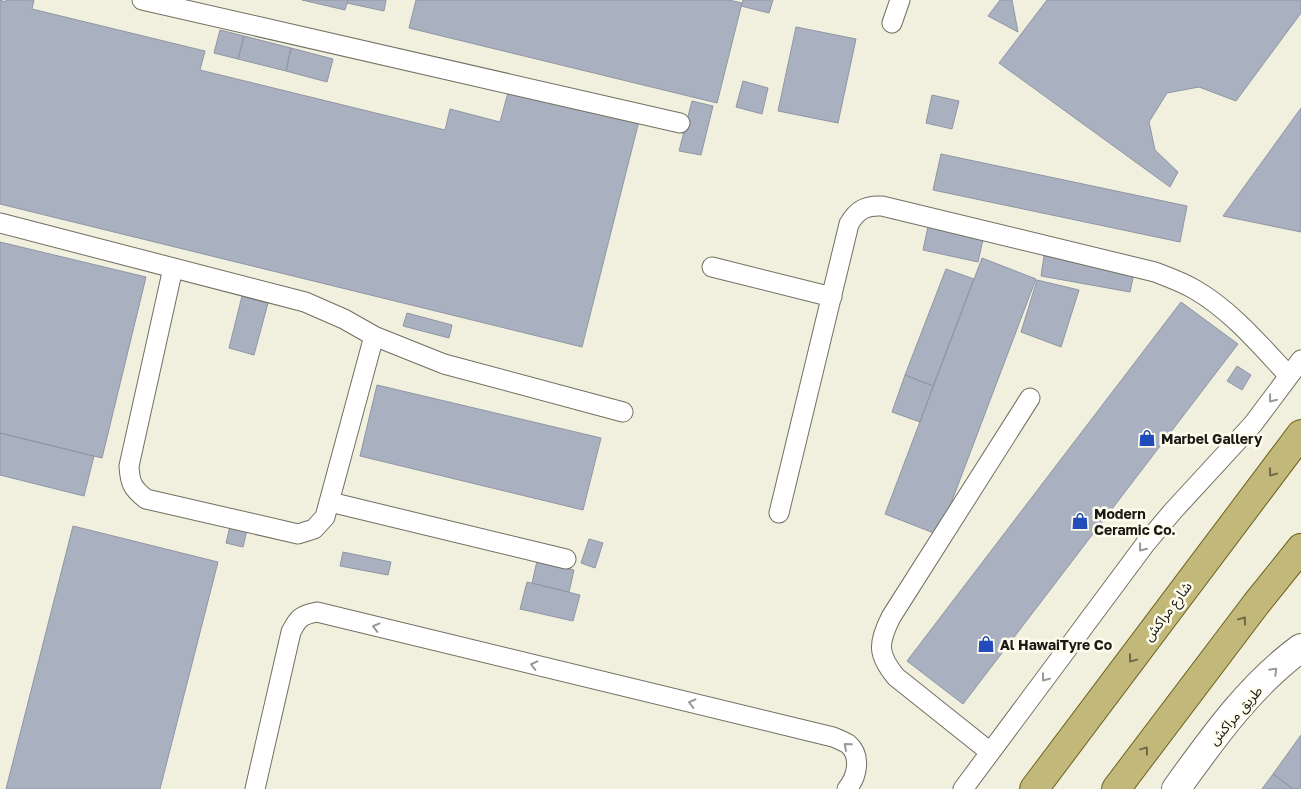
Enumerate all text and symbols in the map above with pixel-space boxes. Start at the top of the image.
one-way arrow [1269,393,1278,403]
shop icon: Marbel Gallery [1137,428,1157,448]
place label: Marbel Gallery [1161,430,1263,447]
one-way arrow [1269,467,1277,476]
place label: Modern Ceramic Co. [1094,505,1176,538]
shop icon: Modern Ceramic Co. [1070,511,1090,531]
one-way arrow [1140,542,1148,551]
street label: شارع مراكش [1139,578,1197,646]
one-way arrow [1237,616,1246,626]
one-way arrow [372,622,381,633]
shop icon: Al HawaiTyre Co [976,634,996,654]
place label: Al HawaiTyre Co [1000,636,1112,653]
one-way arrow [1129,653,1138,663]
one-way arrow [530,660,539,671]
one-way arrow [1268,668,1277,677]
one-way arrow [1042,672,1051,682]
street label: طريق مراكش [1205,682,1267,749]
one-way arrow [688,698,697,709]
one-way arrow [844,743,853,752]
one-way arrow [1140,747,1148,756]

